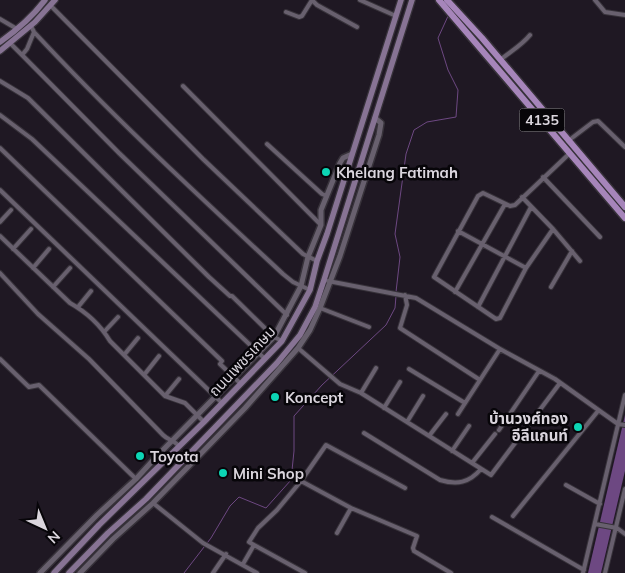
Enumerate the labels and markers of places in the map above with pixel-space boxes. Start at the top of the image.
place label: Khelang Fatimah [336,163,458,182]
marker: Khelang Fatimah [320,166,332,178]
place label: Koncept [285,388,344,407]
marker: Koncept [269,391,281,403]
place label: บ้านวงศ์ทอง อีลีแกนท์ [489,409,568,445]
marker: บ้านวงศ์ทอง อีลีแกนท์ [572,421,584,433]
place label: Toyota [150,447,199,466]
marker: Toyota [134,450,146,462]
place label: Mini Shop [233,464,304,483]
marker: Mini Shop [217,467,229,479]

